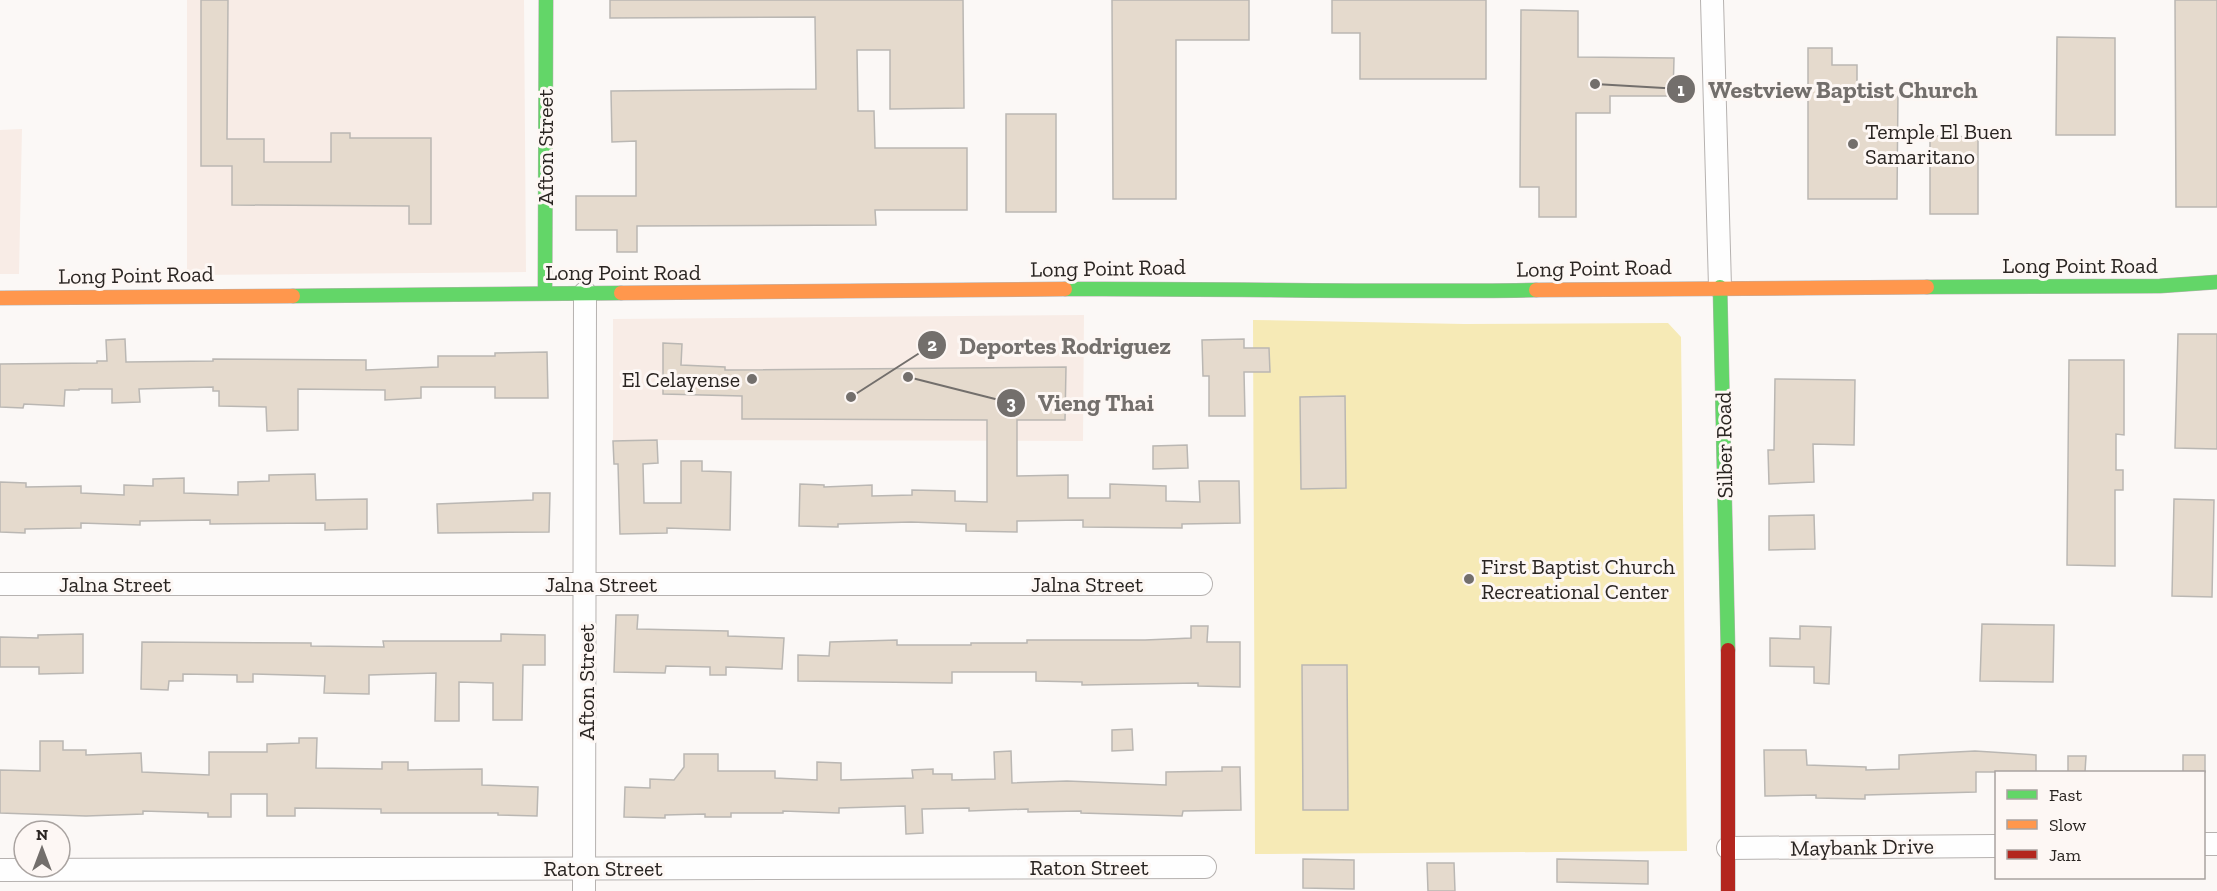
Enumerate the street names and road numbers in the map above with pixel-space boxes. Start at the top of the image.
street label: Afton Street [532,88,559,205]
street label: Long Point Road [2002,252,2158,279]
street label: Long Point Road [1030,253,1186,283]
street label: Long Point Road [1516,253,1672,283]
street label: Long Point Road [545,259,701,286]
street label: Long Point Road [58,260,214,290]
street label: Silber Road [1710,391,1738,499]
street label: Jalna Street [59,571,172,598]
street label: Jalna Street [545,571,658,598]
street label: Jalna Street [1031,571,1144,598]
street label: Afton Street [573,623,600,740]
street label: Maybank Drive [1790,832,1934,862]
street label: Raton Street [1029,854,1149,881]
street label: Raton Street [543,855,663,882]

